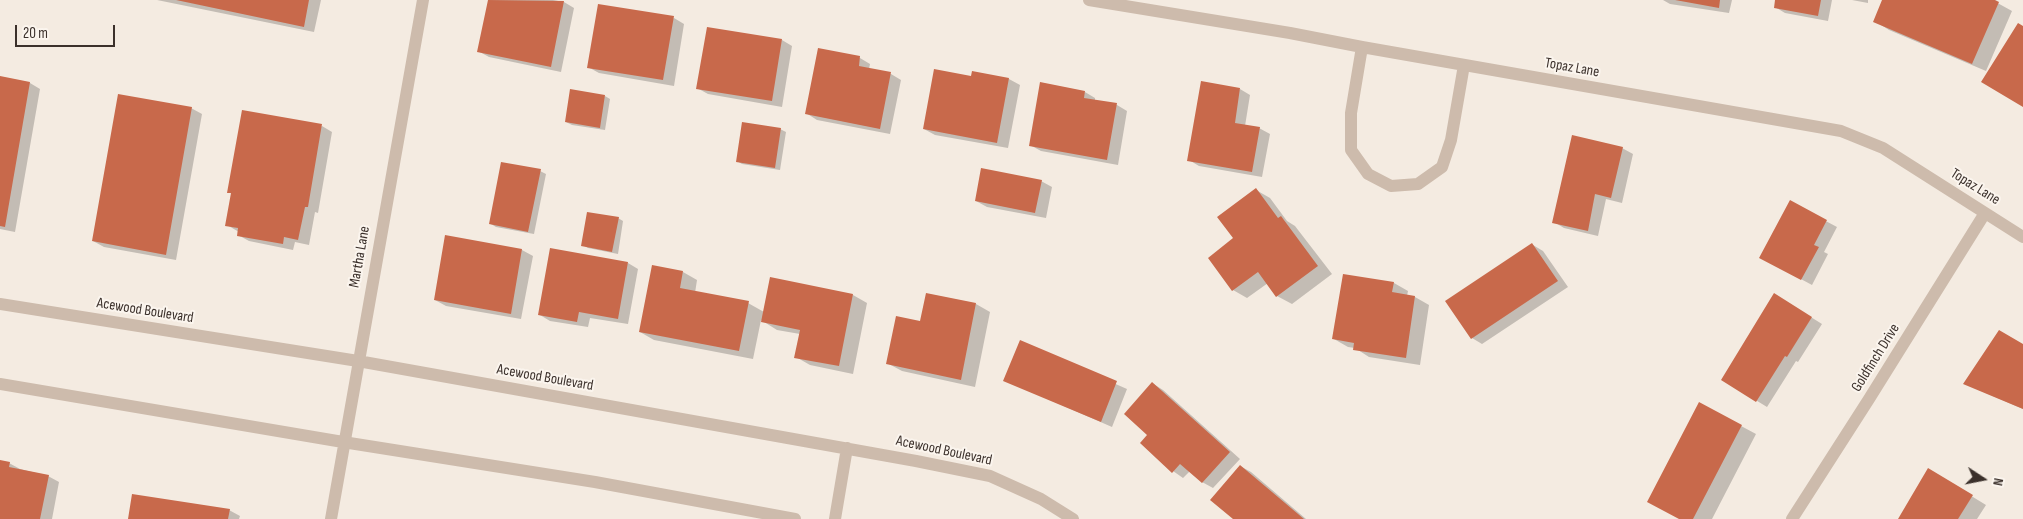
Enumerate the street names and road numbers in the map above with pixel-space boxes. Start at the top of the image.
street label: Topaz Lane [1543,54,1601,82]
street label: Topaz Lane [1947,165,2003,209]
street label: Martha Lane [346,225,374,289]
street label: Acewood Boulevard [95,294,195,328]
street label: Goldfinch Drive [1848,321,1904,395]
street label: Acewood Boulevard [495,361,595,395]
street label: Acewood Boulevard [894,432,994,470]

